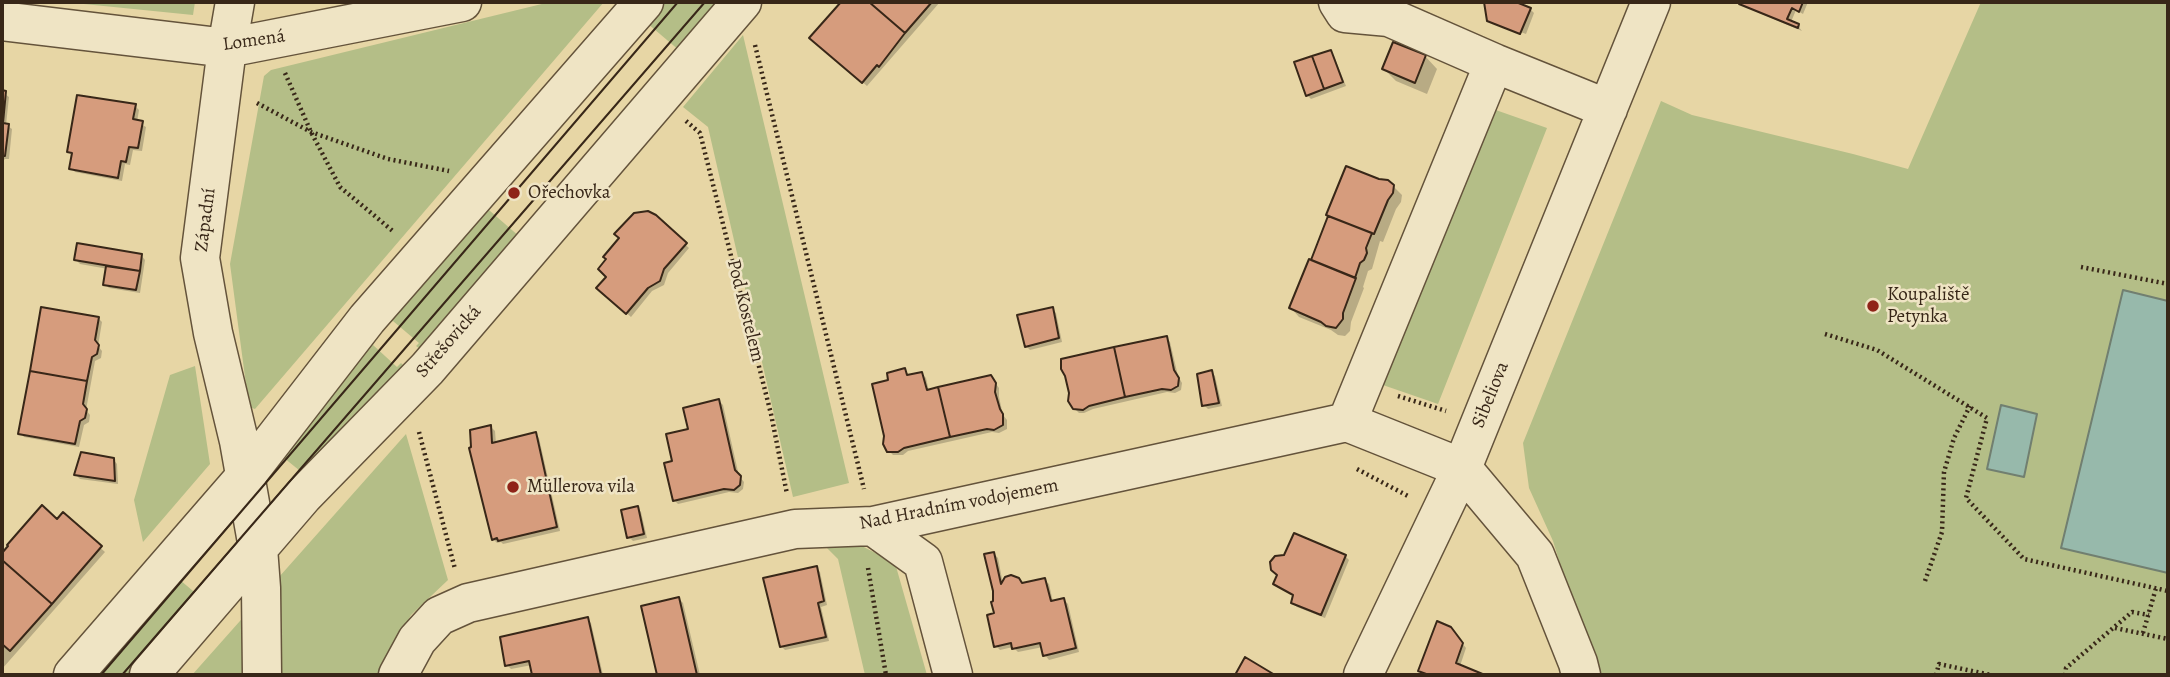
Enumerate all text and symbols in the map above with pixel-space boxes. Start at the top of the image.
street label: Lomená [221,25,287,57]
place label: Ořechovka [528,182,610,204]
marker: Ořechovka [506,185,522,201]
street label: Západní [191,187,221,253]
street label: Pod Kostelem [721,257,769,365]
place label: Koupaliště Petynka [1887,284,1969,328]
marker: Koupaliště Petynka [1865,298,1881,314]
street label: Střešovická [411,301,487,383]
street label: Sibeliova [1467,358,1515,432]
street label: Nad Hradním vodojemem [857,475,1061,535]
place label: Müllerova vila [527,476,635,498]
marker: Müllerova vila [505,479,521,495]

